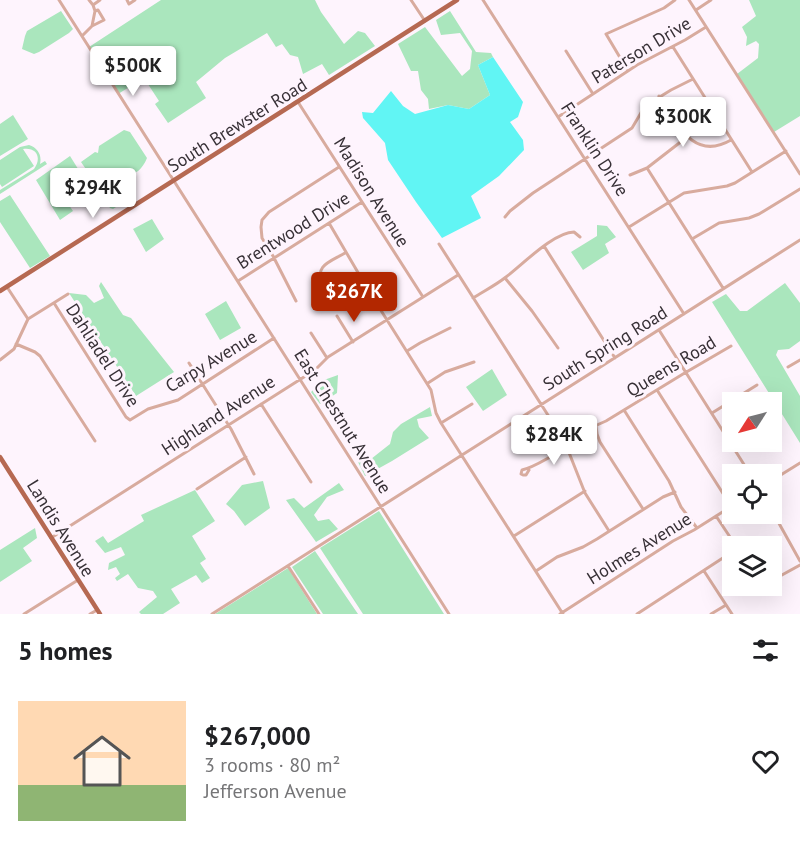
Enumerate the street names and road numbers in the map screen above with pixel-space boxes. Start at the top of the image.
street label: Paterson Drive [587,11,695,89]
street label: South Brewster Road [163,73,311,177]
street label: Franklin Drive [556,97,634,201]
street label: Madison Avenue [329,133,415,251]
street label: Brentwood Drive [232,186,354,274]
street label: Dahliadel Drive [61,299,145,411]
street label: South Spring Road [539,301,671,395]
street label: Carpy Avenue [161,325,261,397]
street label: Queens Road [622,330,720,402]
street label: East Chestnut Avenue [289,344,397,498]
street label: Highland Avenue [157,370,279,460]
street label: Landis Avenue [22,475,100,581]
street label: Holmes Avenue [583,507,695,589]

